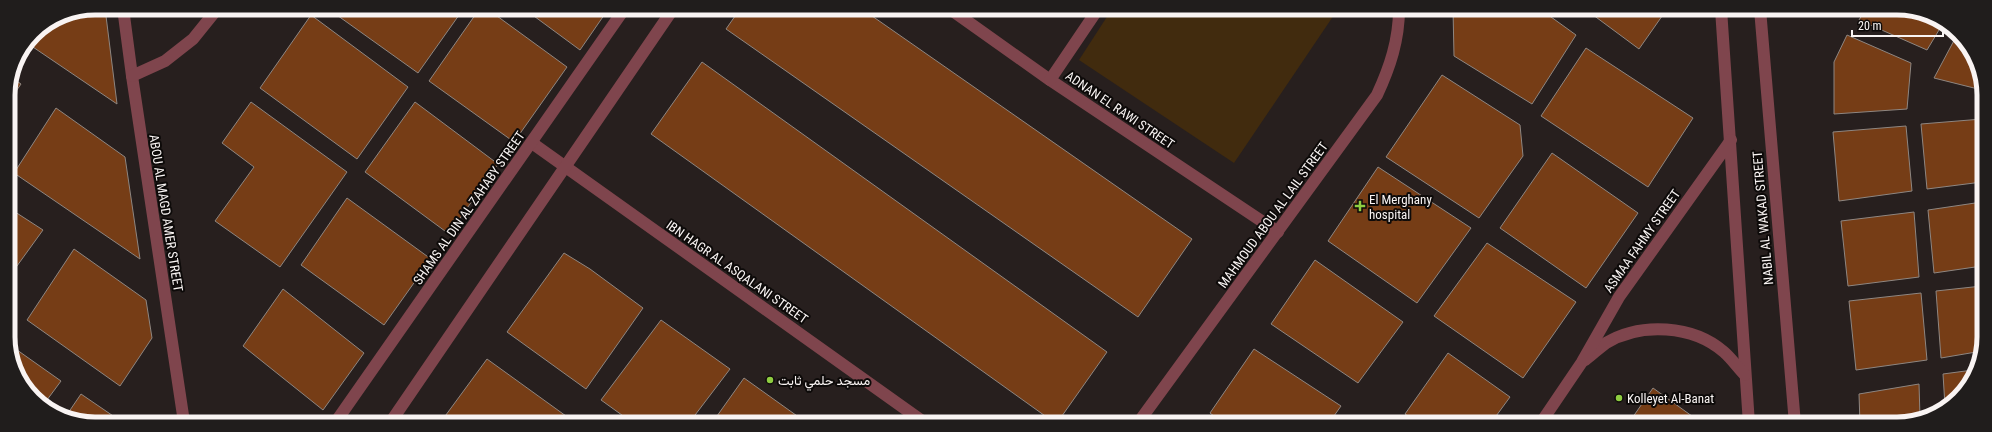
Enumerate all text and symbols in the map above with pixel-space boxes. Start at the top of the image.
scale bar [1852,12,1943,38]
text: 20 m [1858,19,1882,33]
street label: ADNAN EL RAWI STREET [1063,68,1177,152]
street label: SHAMS AL DIN AL ZAHABY STREET [410,128,528,288]
street label: ABOU AL MAGD AMER STREET [146,133,186,293]
street label: MAHMOUD ABOU AL LAIL STREET [1215,139,1331,291]
street label: NABIL AL WAKAD STREET [1750,150,1776,285]
street label: ASMAA FAHMY STREET [1601,186,1683,296]
place label: El Merghany hospital [1369,192,1432,222]
marker: El Merghany hospital [1354,200,1366,212]
street label: IBN HAGR AL ASQALANI STREET [663,217,811,327]
place label: مسجد حلمي ثابت [778,373,870,391]
marker: مسجد حلمي ثابت [765,375,775,385]
place label: Kolleyet Al-Banat [1627,391,1714,406]
marker: Kolleyet Al-Banat [1614,393,1624,403]

